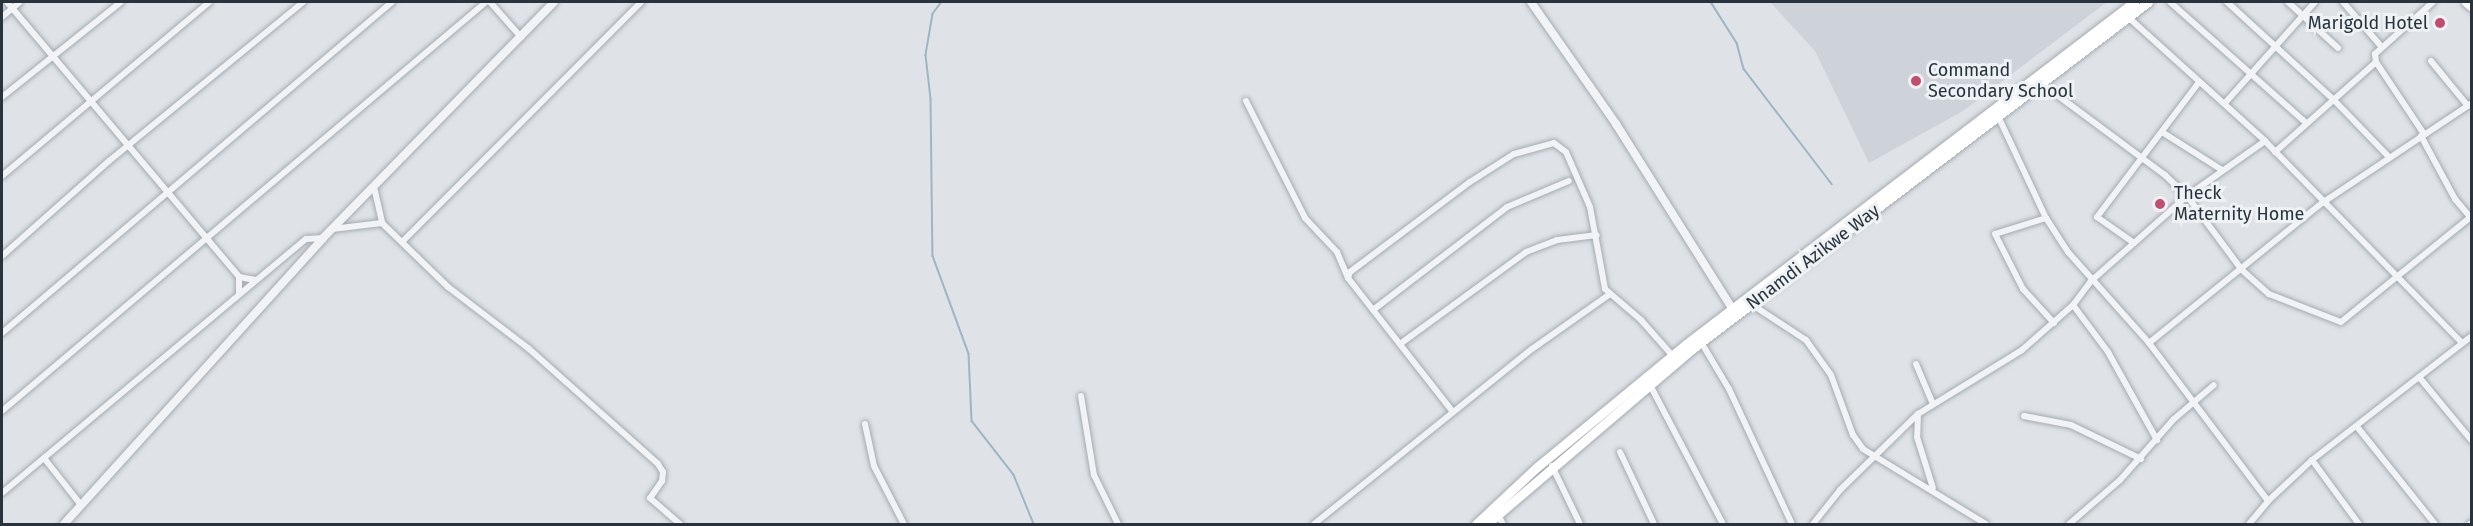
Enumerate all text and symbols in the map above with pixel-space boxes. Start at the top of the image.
place label: Marigold Hotel [2308,12,2428,34]
marker: Marigold Hotel [2433,16,2447,30]
place label: Command Secondary School [1928,60,2073,103]
marker: Command Secondary School [1909,74,1923,88]
place label: Theck Maternity Home [2174,183,2304,226]
marker: Theck Maternity Home [2151,195,2169,213]
street label: Nnamdi Azikwe Way [1742,200,1884,314]

